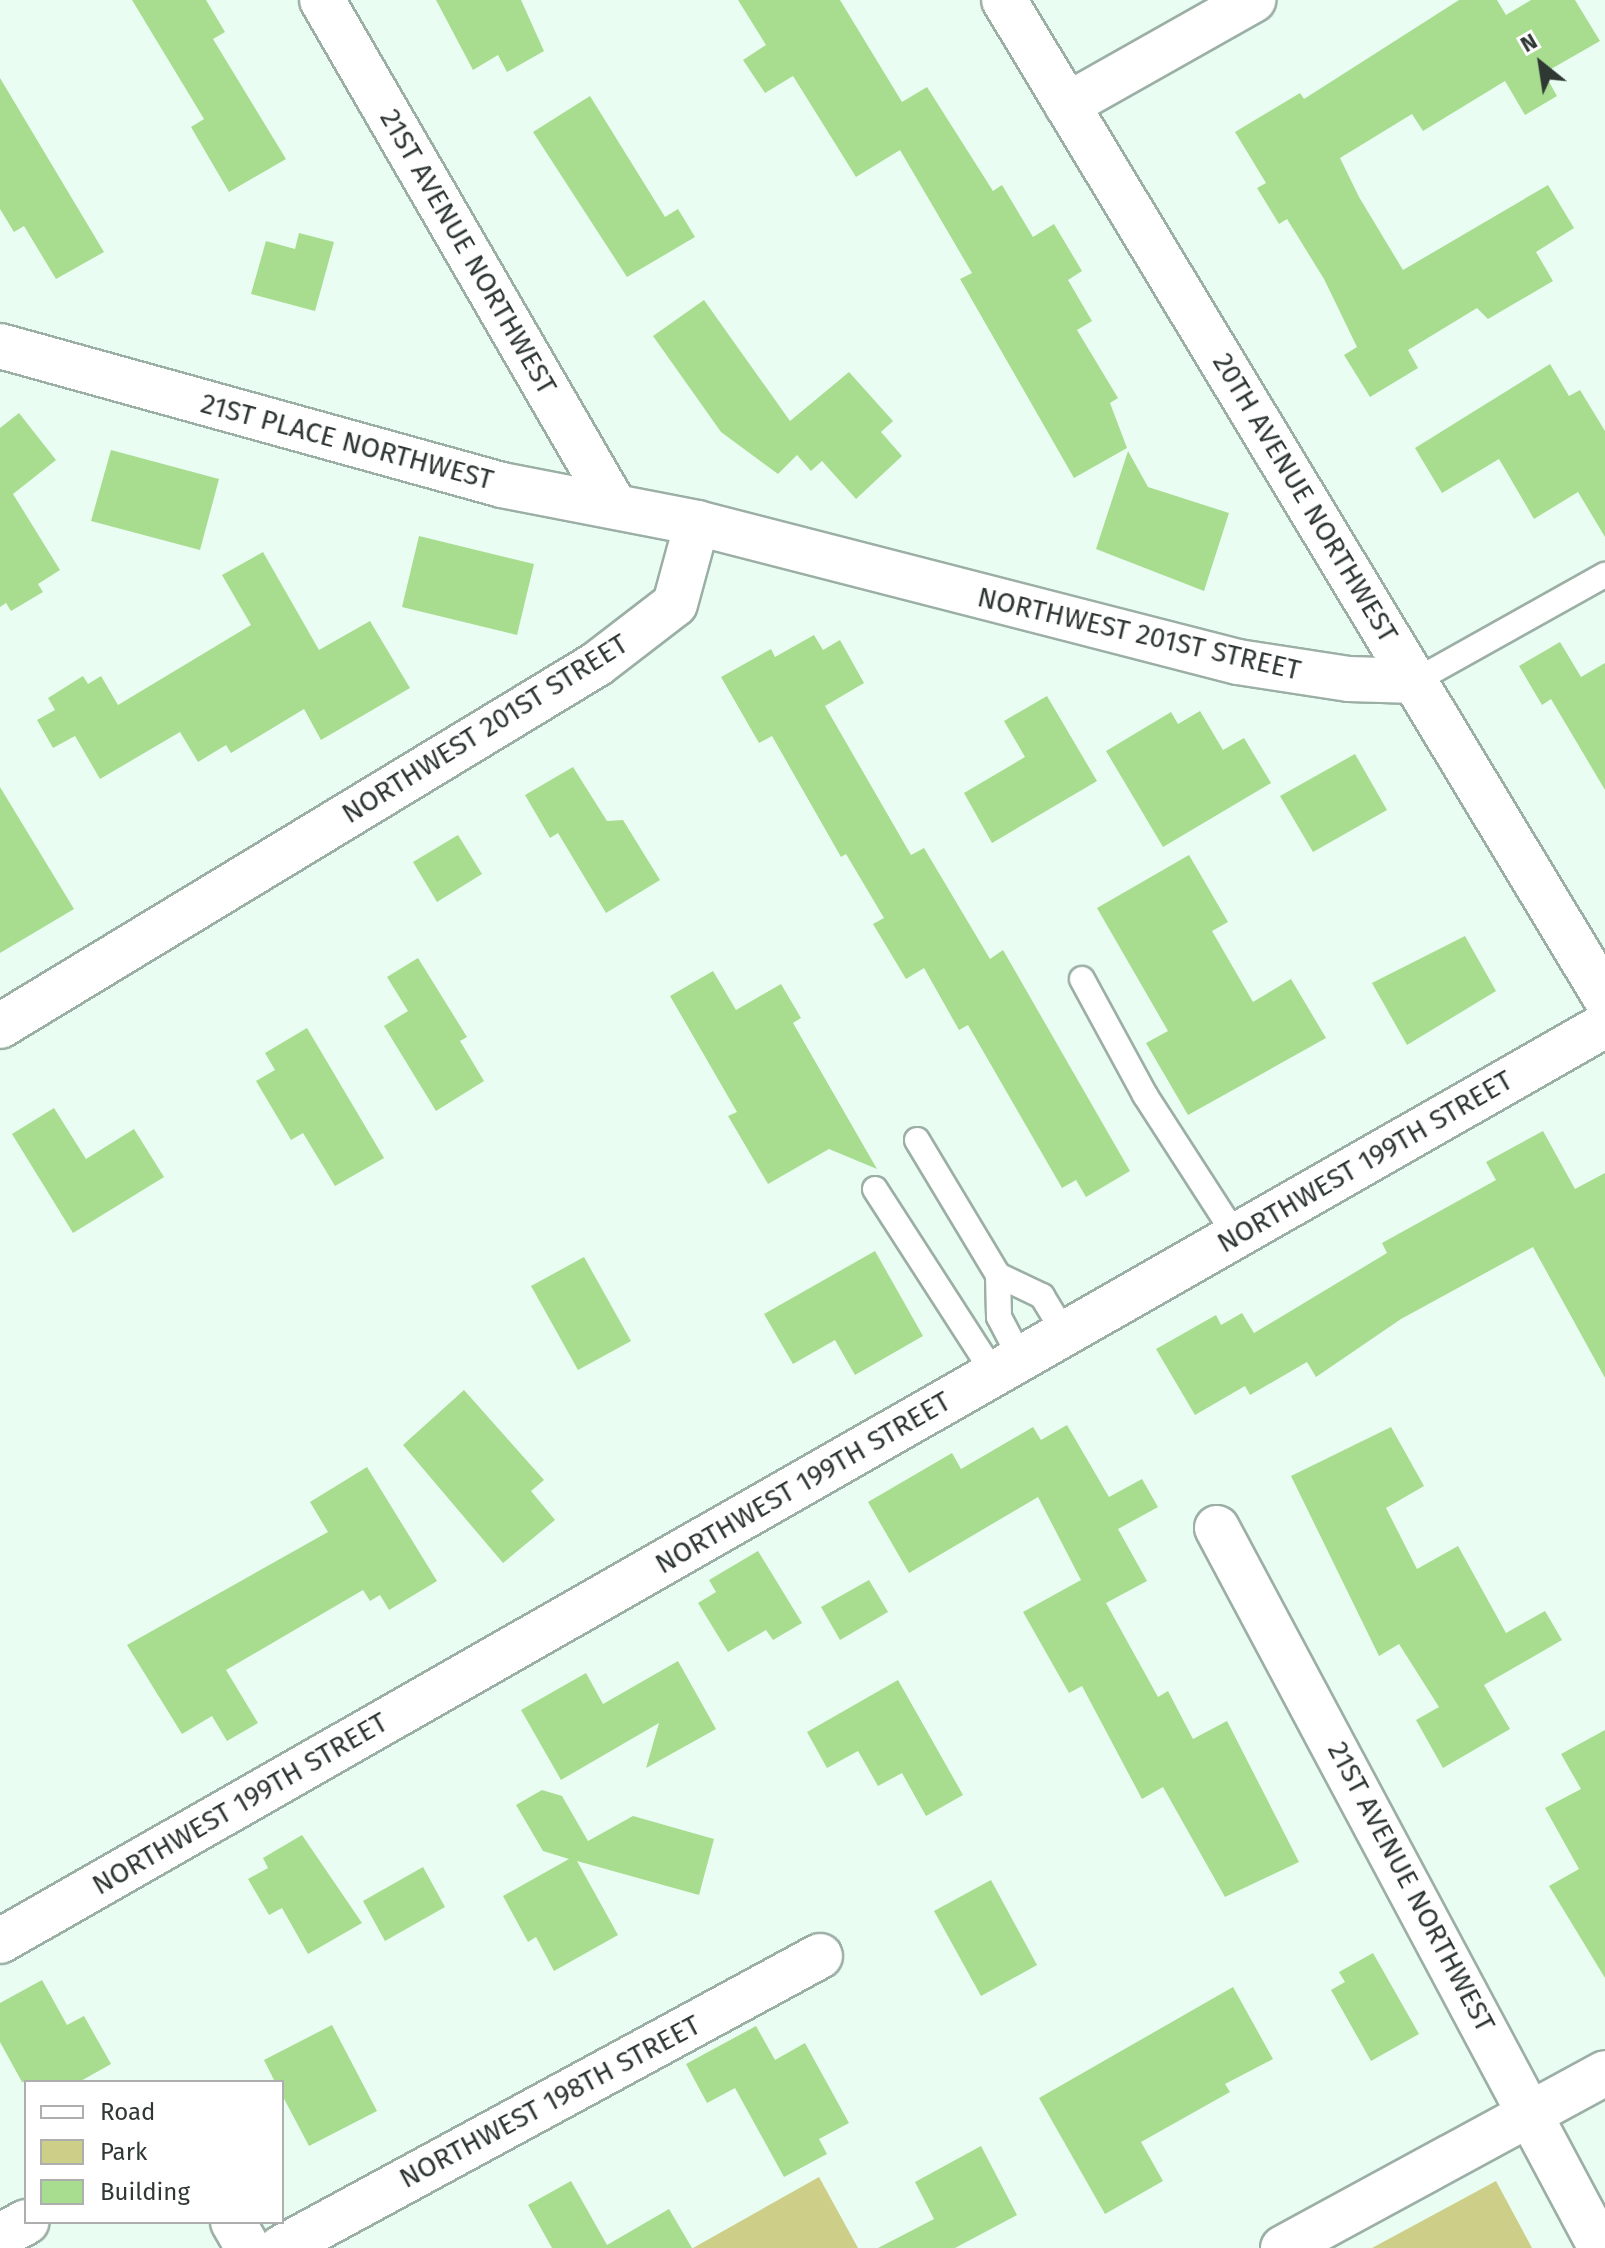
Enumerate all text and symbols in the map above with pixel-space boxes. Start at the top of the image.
north arrow [1501,24,1581,104]
text: N [1516,27,1542,58]
street label: 21ST AVENUE NORTHWEST [373,104,563,400]
street label: 20TH AVENUE NORTHWEST [1205,347,1405,649]
street label: 21ST PLACE NORTHWEST [197,387,497,497]
street label: NORTHWEST 201ST STREET [974,580,1304,688]
street label: NORTHWEST 201ST STREET [336,627,634,831]
street label: NORTHWEST 199TH STREET [1211,1064,1519,1260]
street label: NORTHWEST 199TH STREET [649,1385,957,1581]
street label: NORTHWEST 199TH STREET [86,1706,394,1902]
street label: 21ST AVENUE NORTHWEST [1320,1736,1502,2038]
street label: NORTHWEST 198TH STREET [394,2008,706,2196]
legend [24,2080,284,2224]
text: Road [100,2098,155,2126]
text: Park [100,2138,147,2166]
text: Building [100,2178,190,2206]

